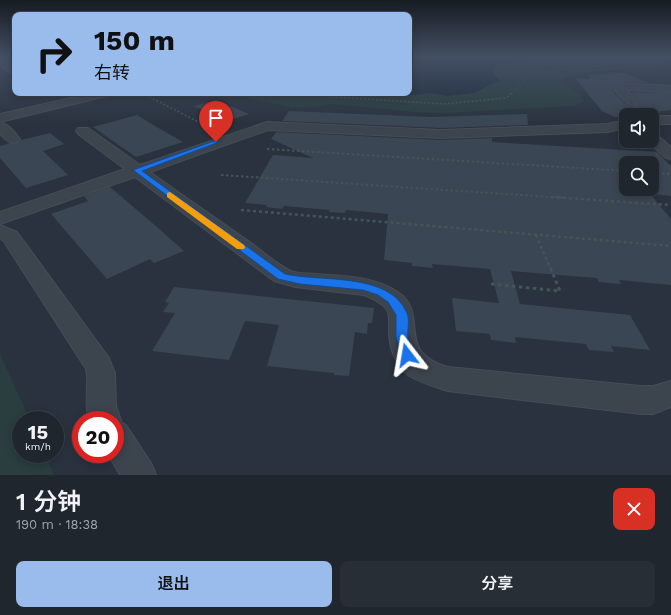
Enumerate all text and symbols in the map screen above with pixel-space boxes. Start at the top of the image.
text: 150 m [94,24,175,57]
icon: right [28,28,80,80]
text: 右转 [94,62,130,83]
pin [199,101,233,142]
icon: arrive [205,107,227,129]
map controls [619,108,659,196]
button: sound [619,108,659,148]
button: search [619,156,659,196]
position arrow [386,334,428,376]
speed limit sign: 20 [72,411,124,463]
text: 15 [28,420,48,444]
text: km/h [25,441,51,452]
text: 1 分钟 [16,488,81,516]
button: close [613,488,655,530]
text: 190 m · 18:38 [16,517,98,532]
button: 退出 [16,561,332,607]
button: 分享 [340,561,655,607]

